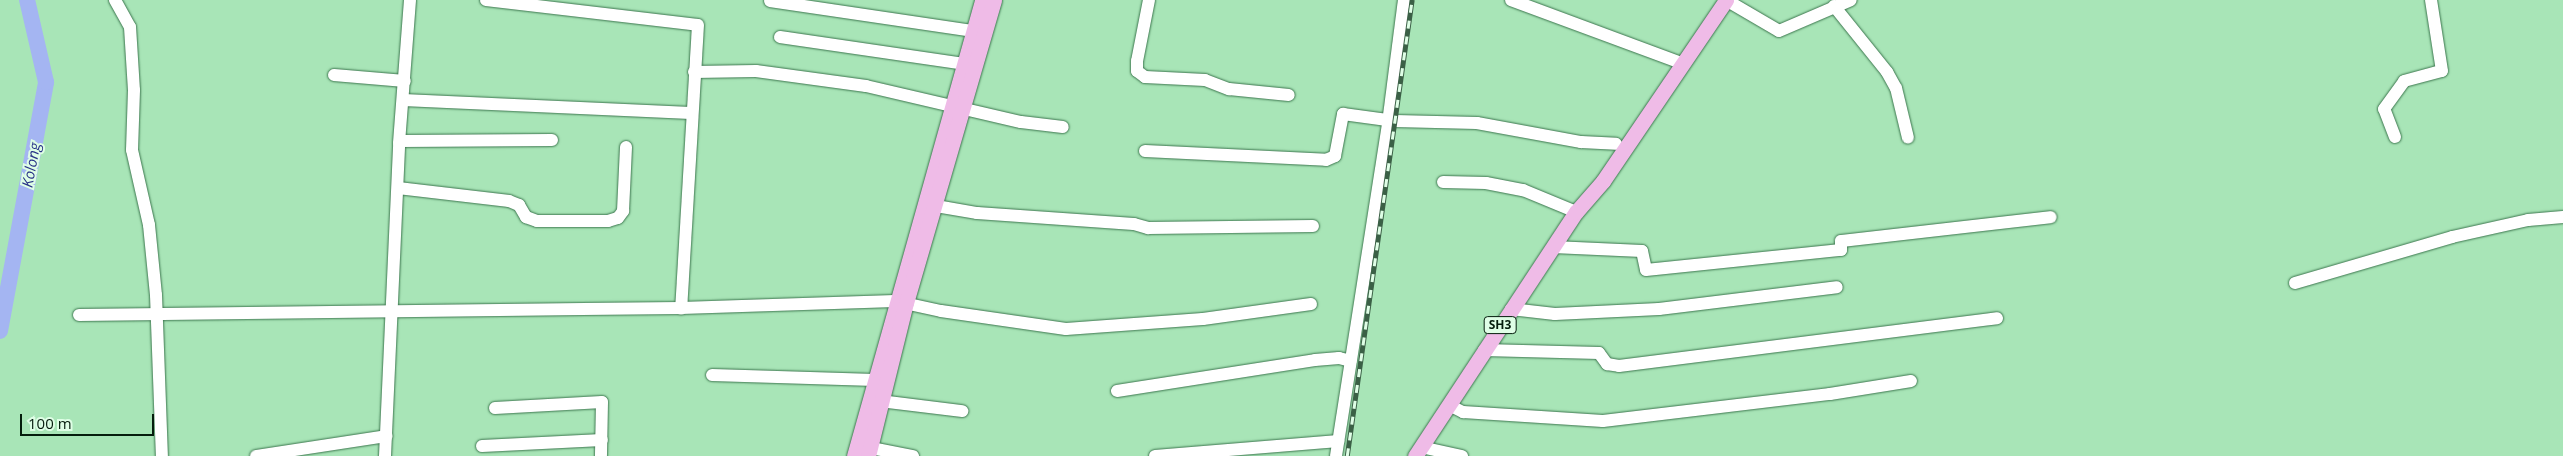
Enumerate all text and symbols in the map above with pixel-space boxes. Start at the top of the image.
water label: Kolong [18,141,44,189]
road number: SH3 [1482,316,1518,334]
scale bar [22,404,156,436]
text: 100 m [28,413,72,433]

